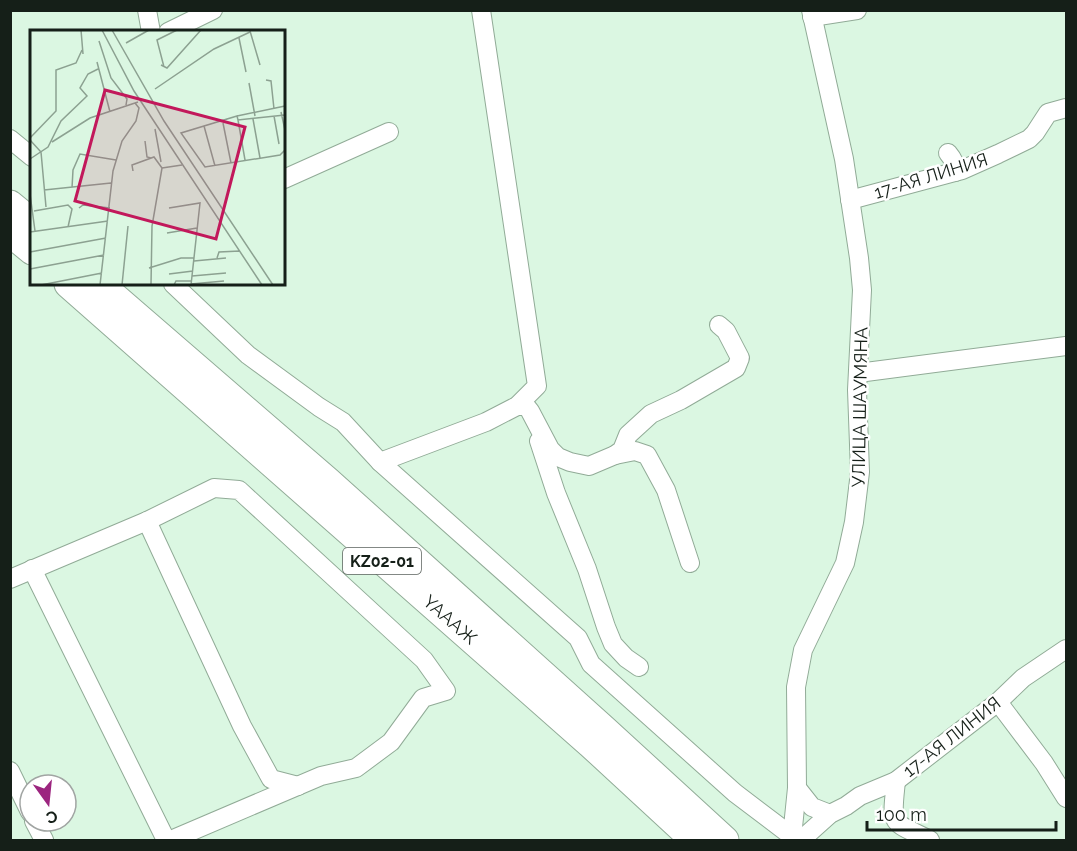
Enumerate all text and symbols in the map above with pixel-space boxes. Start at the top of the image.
inset map [30,30,285,285]
street label: 17-АЯ ЛИНИЯ [872,148,990,203]
street label: УЛИЦА ШАУМЯНА [848,327,871,487]
road number: KZ02-01 [343,548,421,574]
street label: ҮАААЖ [419,591,482,649]
street label: 17-АЯ ЛИНИЯ [899,692,1005,781]
north arrow [18,773,78,833]
scale bar [867,794,1056,832]
text: 100 m [876,804,927,825]
text: С [44,806,60,828]

